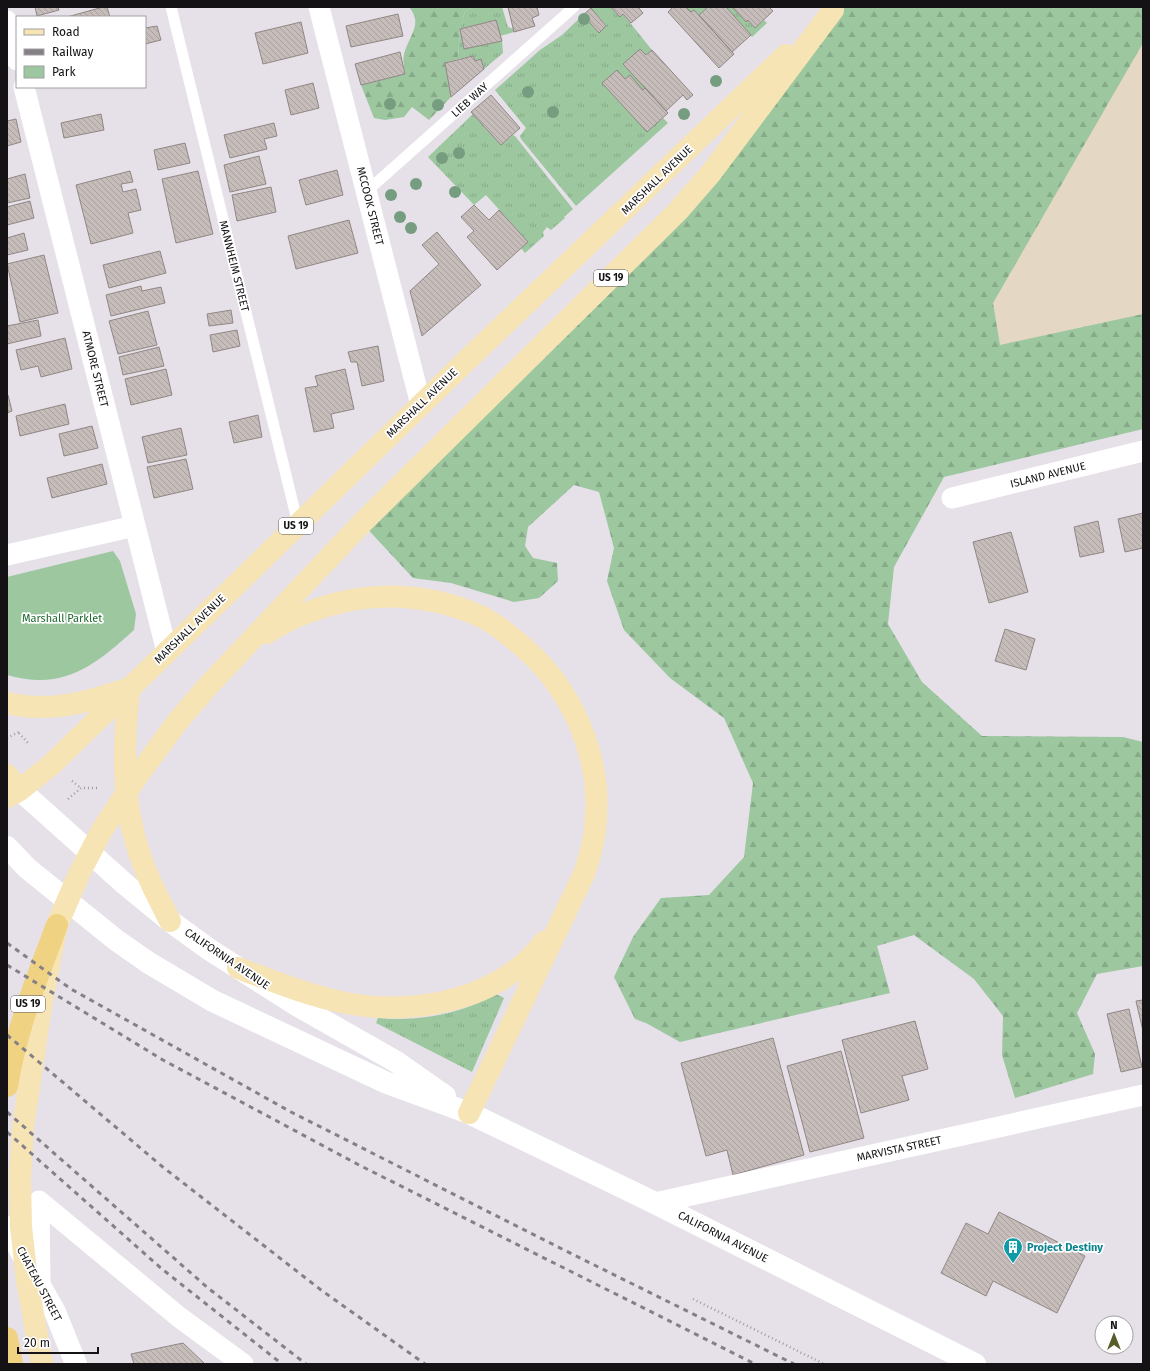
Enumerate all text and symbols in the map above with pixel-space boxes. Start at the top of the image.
legend [16,16,146,88]
text: Road [52,25,80,39]
text: Railway [52,45,93,59]
text: Park [52,65,76,79]
street label: LIEB WAY [449,80,491,120]
street label: MARSHALL AVENUE [619,143,695,217]
street label: MCCOOK STREET [354,165,386,247]
street label: MANNHEIM STREET [216,219,252,313]
road number: US 19 [594,270,628,286]
street label: ATMORE STREET [79,329,111,409]
street label: MARSHALL AVENUE [384,366,460,440]
street label: ISLAND AVENUE [1009,459,1087,491]
road number: US 19 [279,518,313,534]
street label: MARSHALL AVENUE [152,592,228,666]
park label: Marshall Parklet [22,612,102,625]
street label: CALIFORNIA AVENUE [182,926,272,992]
road number: US 19 [11,996,45,1012]
street label: MARVISTA STREET [855,1134,943,1164]
street label: CALIFORNIA AVENUE [676,1209,770,1265]
building icon: Project Destiny [1002,1236,1024,1264]
place label: Project Destiny [1027,1241,1103,1254]
street label: CHATEAU STREET [14,1244,64,1324]
north arrow [1094,1315,1134,1355]
text: N [1110,1319,1118,1332]
scale bar [18,1329,98,1355]
text: 20 m [24,1336,50,1350]

